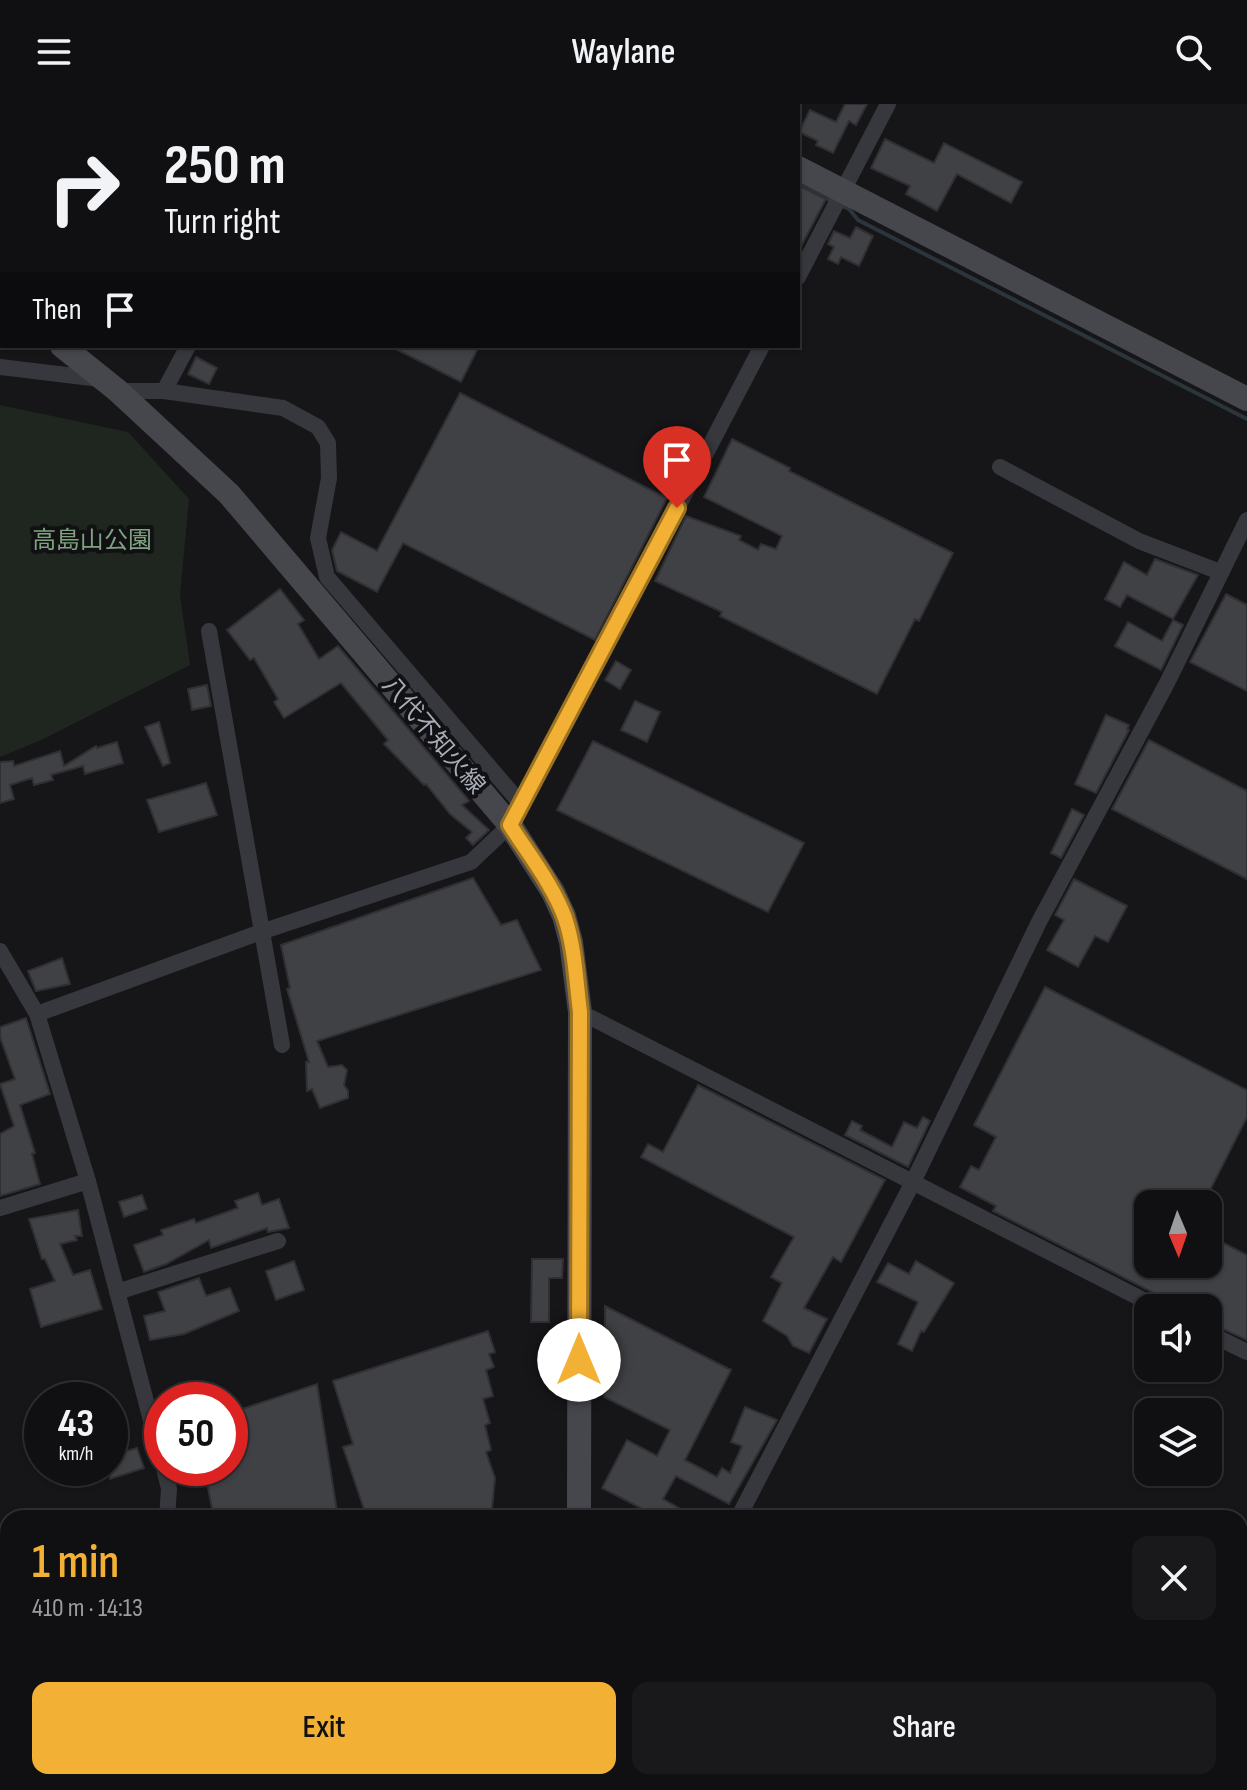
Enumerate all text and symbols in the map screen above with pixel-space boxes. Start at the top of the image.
icon: menu [32,30,76,74]
icon: search [1171,30,1215,74]
text: Waylane [571,31,676,74]
text: 250 m [164,133,286,200]
icon: right [32,136,136,240]
text: Turn right [164,201,281,244]
icon: arrive [98,288,142,332]
text: Then [32,292,82,328]
pin [643,426,711,508]
icon: arrive [655,438,699,482]
park label: 高島山公園 [32,526,152,555]
street label: 八代不知火線 [376,671,491,800]
north arrow [1134,1190,1222,1278]
map controls [1134,1190,1222,1486]
button: sound [1134,1294,1222,1382]
position arrow [537,1318,621,1402]
speed limit sign: 50 [144,1382,248,1486]
button: layers [1134,1398,1222,1486]
text: 43 [58,1400,94,1448]
text: km/h [59,1442,93,1466]
text: 1 min [32,1534,119,1591]
button: close [1132,1536,1216,1620]
text: 410 m · 14:13 [32,1593,143,1624]
button: Exit [32,1682,616,1774]
button: Share [632,1682,1216,1774]

